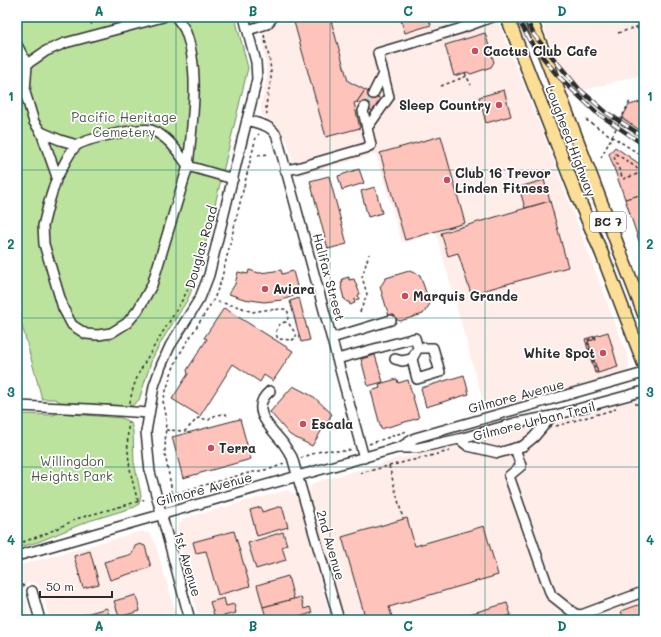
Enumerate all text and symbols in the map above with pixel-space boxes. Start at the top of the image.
text: A [94,2,104,19]
text: B [249,2,258,19]
text: C [403,2,413,19]
text: D [557,2,567,19]
place label: Cactus Club Cafe [483,42,598,59]
marker: Cactus Club Cafe [470,46,480,56]
street label: Lougheed Highway [542,83,601,199]
text: 1 [8,87,14,104]
text: 1 [647,87,653,104]
place label: Sleep Country [399,96,491,114]
marker: Sleep Country [494,100,504,110]
park label: Pacific Heritage Cemetery [71,108,177,140]
place label: Club 16 Trevor Linden Fitness [455,164,551,196]
marker: Club 16 Trevor Linden Fitness [442,175,452,185]
street label: Douglas Road [181,203,220,290]
road number: BC 7 [590,212,626,232]
street label: Halifax Street [310,231,349,323]
text: 2 [7,235,15,252]
text: 2 [646,235,654,252]
place label: Aviara [273,280,315,297]
marker: Aviara [260,284,270,294]
place label: Marquis Grande [413,287,518,304]
marker: Marquis Grande [400,291,410,301]
place label: White Spot [524,344,595,361]
marker: White Spot [598,348,608,358]
street label: Gilmore Avenue [466,375,566,416]
text: 3 [7,383,15,400]
text: 3 [646,383,654,400]
street label: Gilmore Urban Trail [471,397,597,444]
place label: Escala [311,415,353,432]
marker: Escala [298,419,308,429]
place label: Terra [219,439,256,456]
marker: Terra [206,443,216,453]
park label: Willingdon Heights Park [31,452,113,484]
street label: Gilmore Avenue [154,468,254,509]
street label: 2nd Avenue [313,508,350,582]
street label: 1st Avenue [171,529,206,598]
text: 4 [7,531,15,548]
text: 4 [646,531,654,548]
scale bar [40,573,112,599]
text: 50 m [46,578,74,594]
text: A [94,617,104,634]
text: B [249,617,258,634]
text: C [403,617,413,634]
text: D [557,617,567,634]

